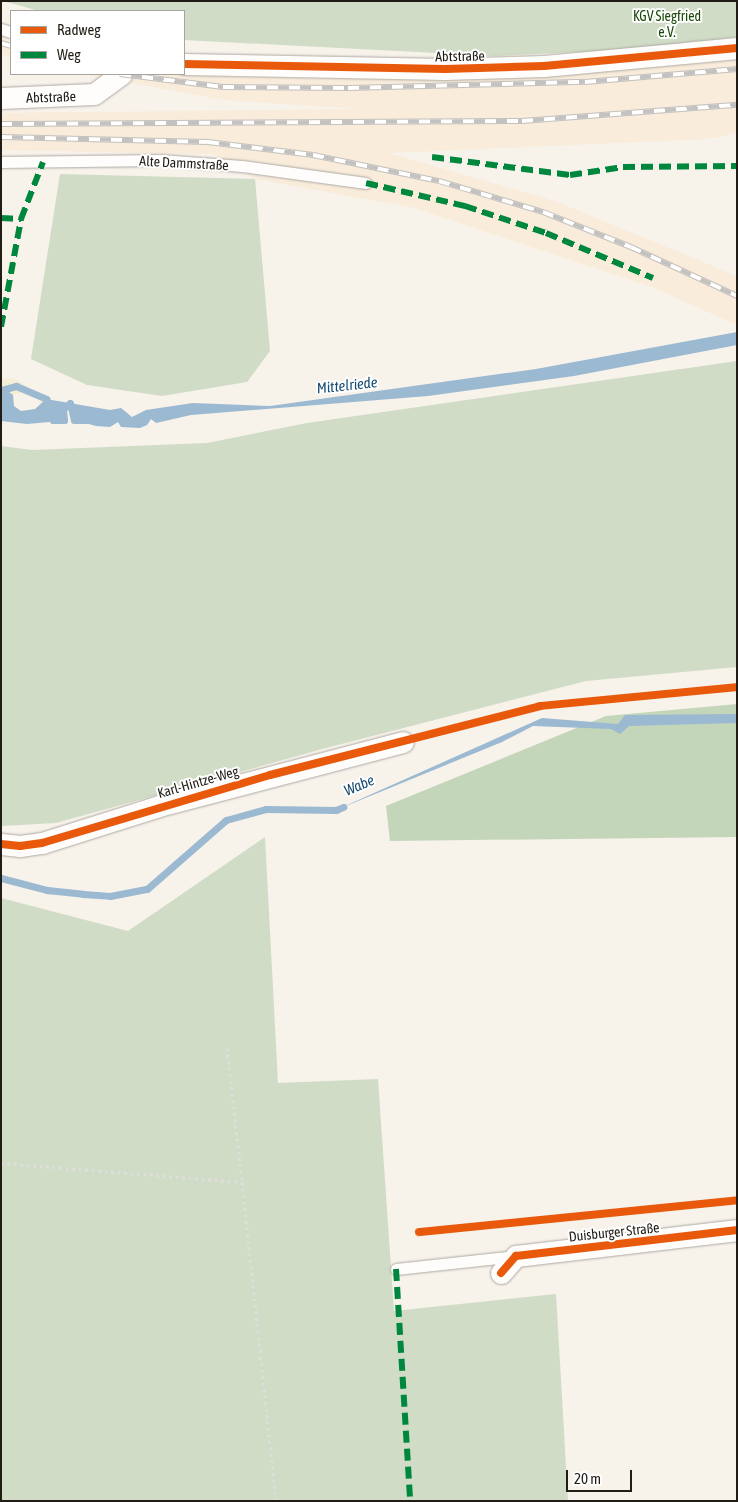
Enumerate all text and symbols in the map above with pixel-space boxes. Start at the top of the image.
park label: KGV Siegfried e.V. [633,8,701,40]
legend [10,10,185,75]
text: Radweg [57,21,101,38]
text: Weg [57,46,81,63]
street label: Abtstraße [435,47,485,65]
street label: Abtstraße [26,88,76,106]
street label: Alte Dammstraße [139,152,229,174]
water label: Mittelriede [316,373,378,397]
street label: Karl-Hintze-Weg [156,762,240,802]
water label: Wabe [341,771,377,799]
street label: Duisburger Straße [568,1219,660,1245]
scale bar [568,1460,634,1492]
text: 20 m [574,1470,601,1487]

